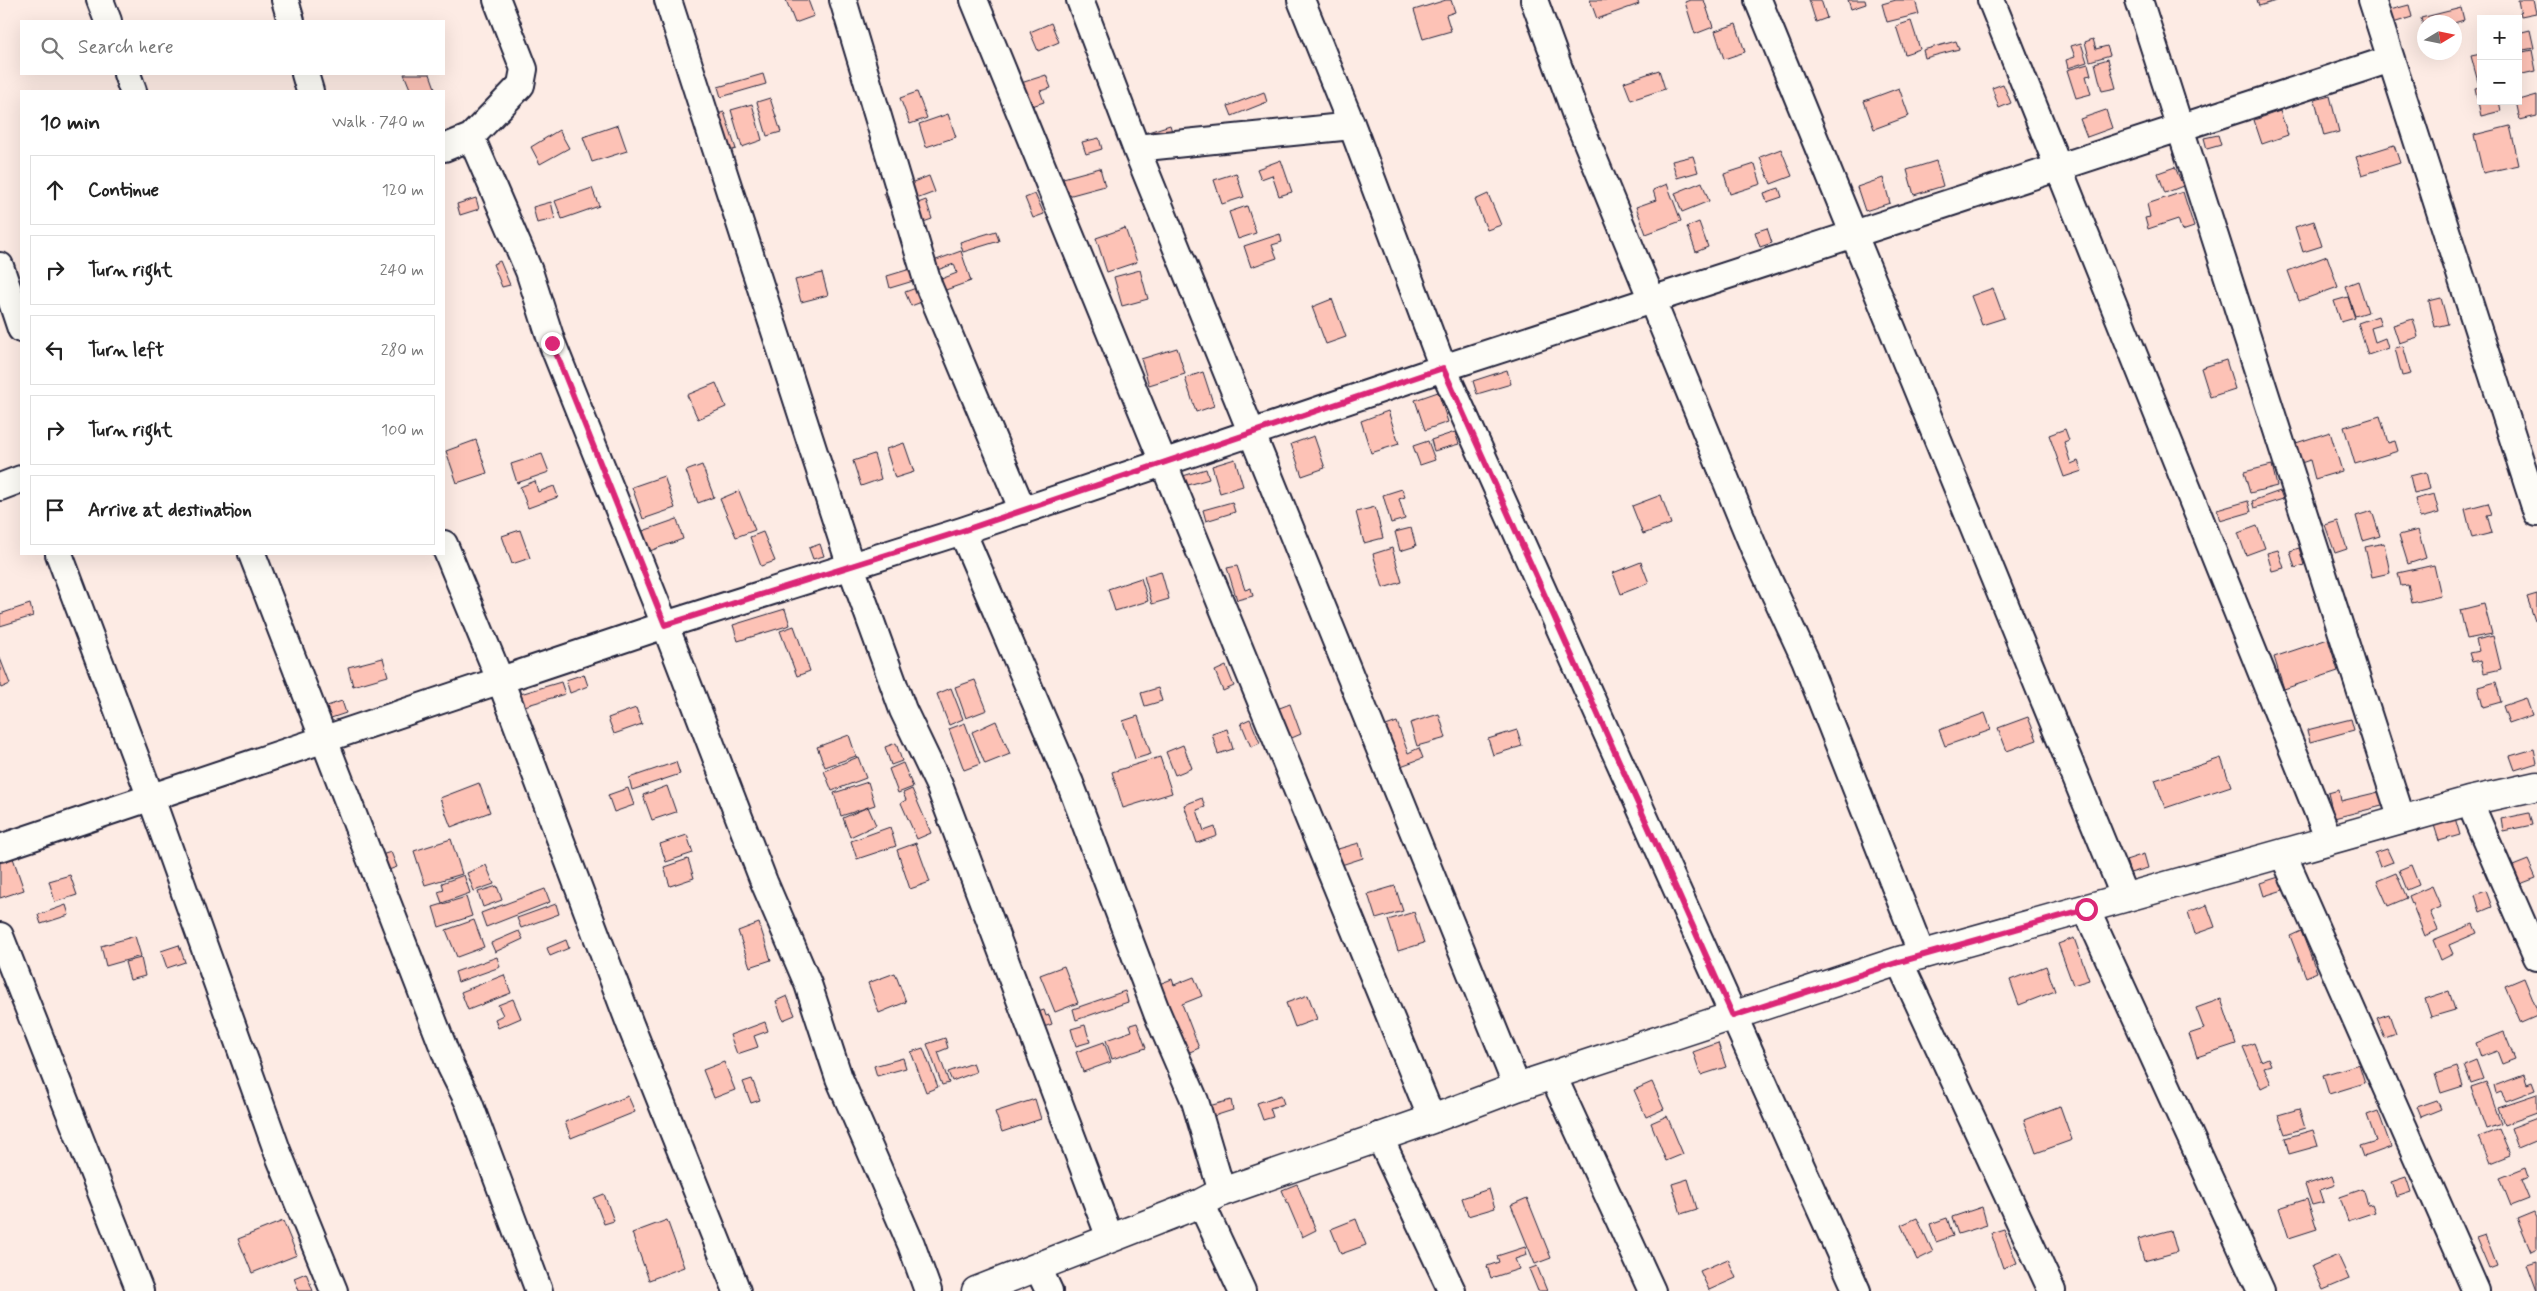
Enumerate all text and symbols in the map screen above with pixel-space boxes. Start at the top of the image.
north arrow [2417,15,2462,60]
map controls [2477,15,2522,105]
button: + [2477,15,2522,60]
search box [20,20,445,75]
icon: search [38,34,66,62]
text: Search here [78,35,174,60]
button: − [2477,60,2522,105]
text: 10 min [40,109,100,137]
text: Walk · 740 m [332,112,425,133]
icon: ahead [41,176,69,204]
text: Continue [88,178,159,203]
text: 120 m [382,180,424,201]
icon: right [41,256,69,284]
text: Turn right [88,258,172,283]
text: 240 m [380,260,424,281]
route end [541,332,564,355]
icon: left [41,336,69,364]
text: Turn left [88,338,164,363]
text: 280 m [381,340,424,361]
icon: right [41,416,69,444]
text: Turn right [88,418,172,443]
text: 100 m [381,420,424,441]
icon: arrive [41,496,69,524]
text: Arrive at destination [88,498,252,523]
route start [2075,898,2098,921]

